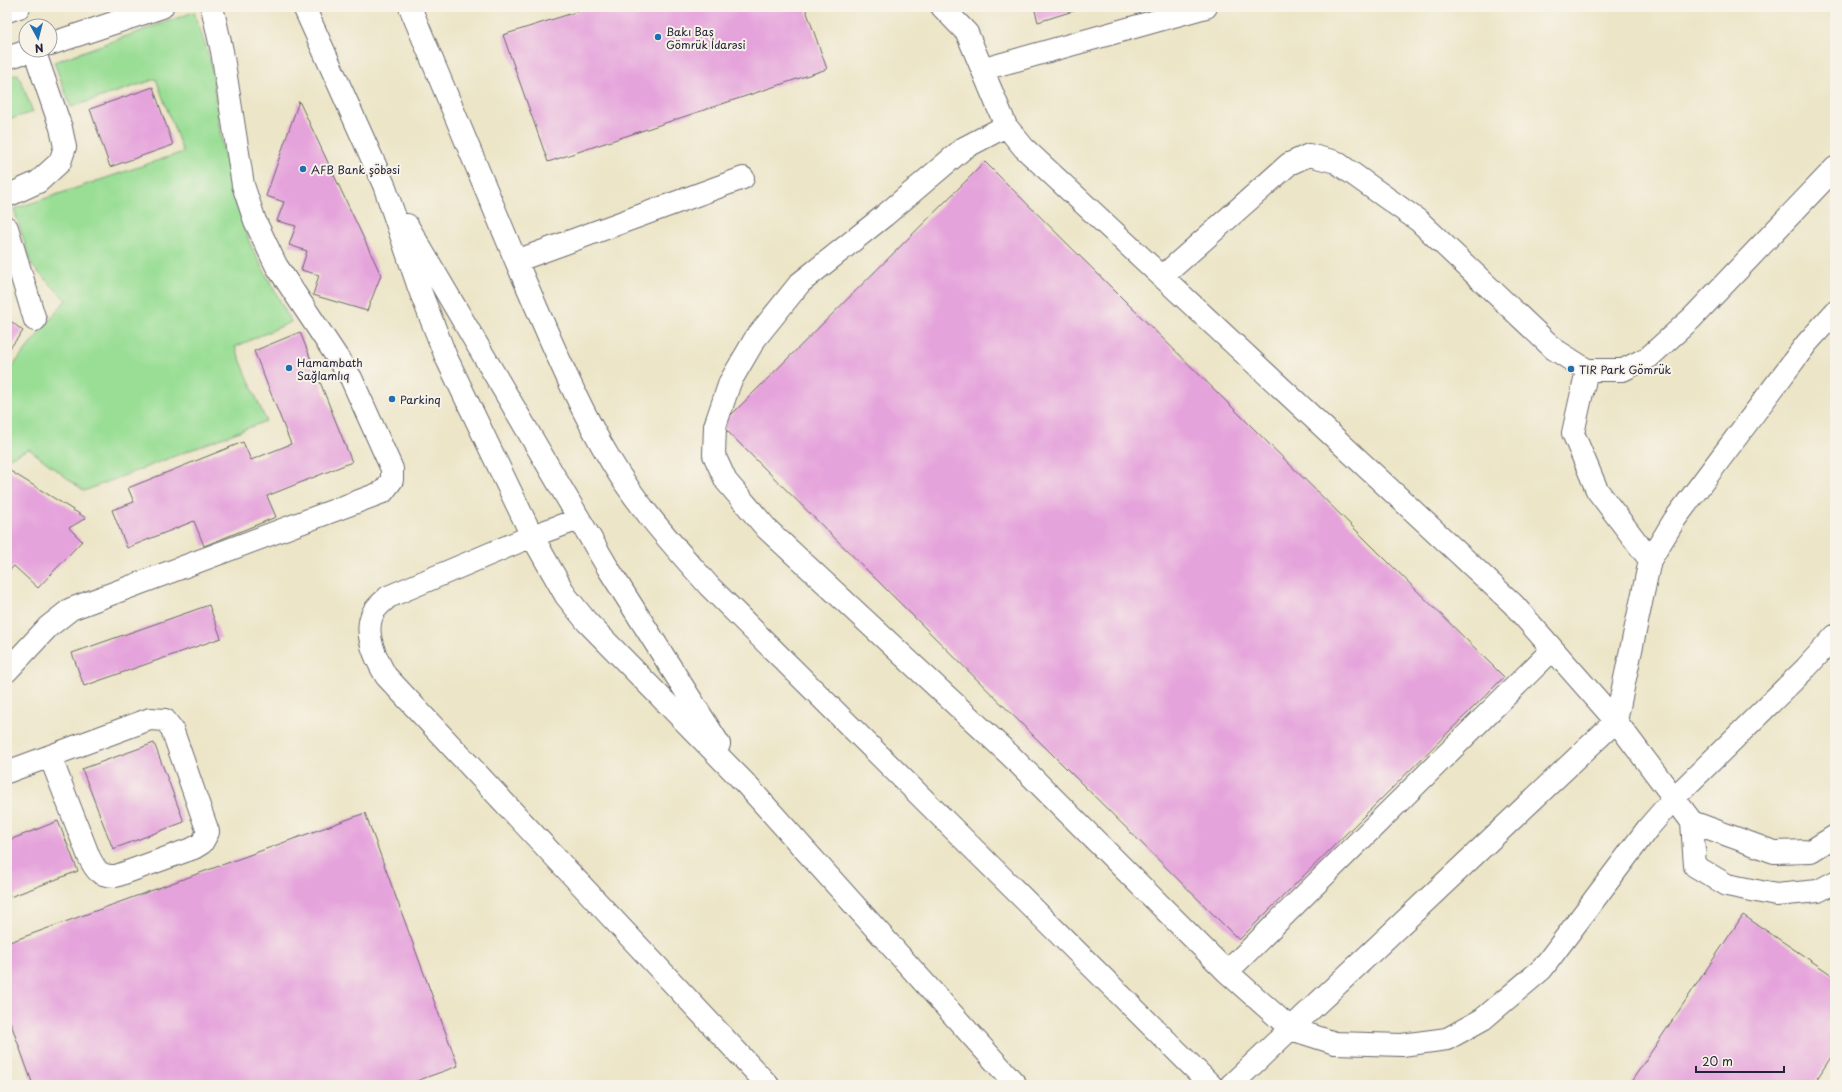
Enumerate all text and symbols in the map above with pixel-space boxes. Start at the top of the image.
north arrow [18,18,58,58]
place label: Bakı Baş Gömrük İdarəsi [666,23,746,53]
marker: Bakı Baş Gömrük İdarəsi [653,32,663,42]
text: N [34,39,45,57]
place label: AFB Bank şöbəsi [311,161,400,178]
marker: AFB Bank şöbəsi [298,164,308,174]
place label: Hamambath Sağlamlıq [297,354,363,384]
place label: TIR Park Gömrük [1579,361,1672,378]
marker: Hamambath Sağlamlıq [284,363,294,373]
marker: TIR Park Gömrük [1566,364,1576,374]
place label: Parkinq [400,391,441,408]
marker: Parkinq [387,394,397,404]
scale bar [1696,1048,1784,1074]
text: 20 m [1702,1052,1733,1070]

